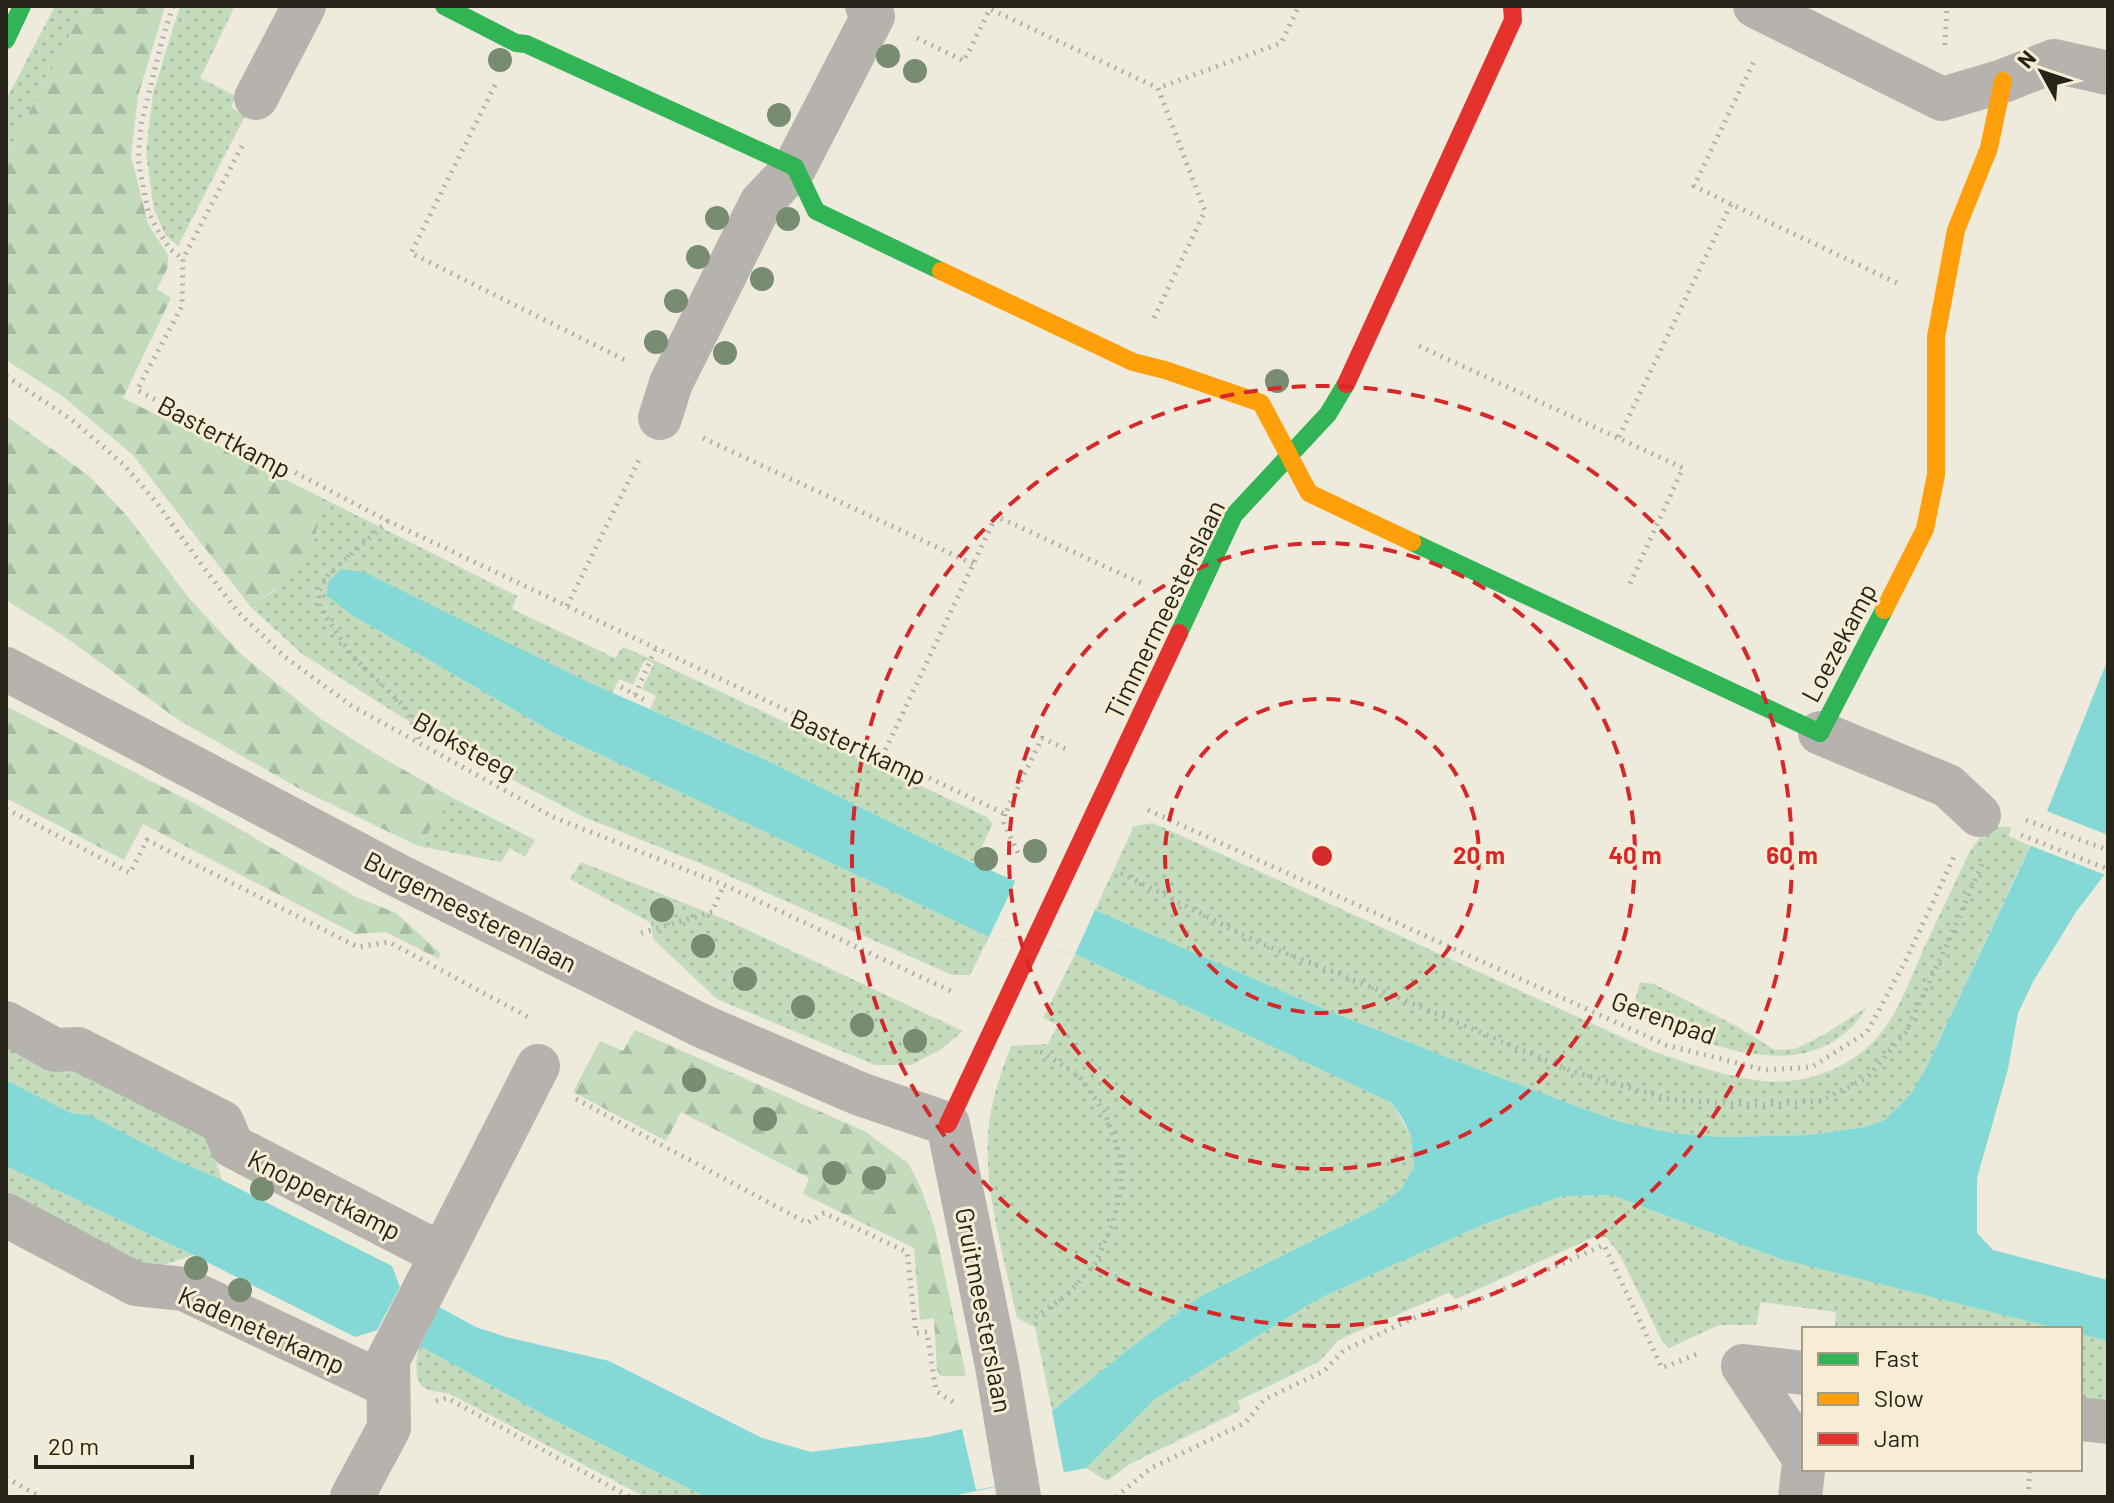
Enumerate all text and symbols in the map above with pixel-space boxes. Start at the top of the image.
north arrow [2002,32,2082,112]
text: N [2011,45,2041,72]
street label: Bastertkamp [153,388,297,484]
street label: Timmermeesterslaan [1097,494,1231,724]
street label: Loezekamp [1794,577,1882,707]
street label: Bastertkamp [786,701,932,791]
street label: Bloksteeg [408,704,522,786]
text: 20 m [1453,840,1505,869]
text: 40 m [1608,840,1662,869]
text: 60 m [1766,840,1818,869]
centre of rings [1308,842,1336,870]
street label: Burgemeesterenlaan [359,844,583,978]
street label: Gerenpad [1608,984,1720,1050]
street label: Knoppertkamp [243,1142,407,1246]
street label: Gruitmeesterslaan [950,1205,1020,1415]
street label: Kadeneterkamp [174,1278,350,1380]
legend [1802,1327,2082,1471]
text: Fast [1874,1343,1919,1372]
text: Slow [1874,1383,1923,1412]
scale bar [36,1419,192,1469]
text: Jam [1874,1423,1920,1452]
text: 20 m [48,1431,99,1460]

